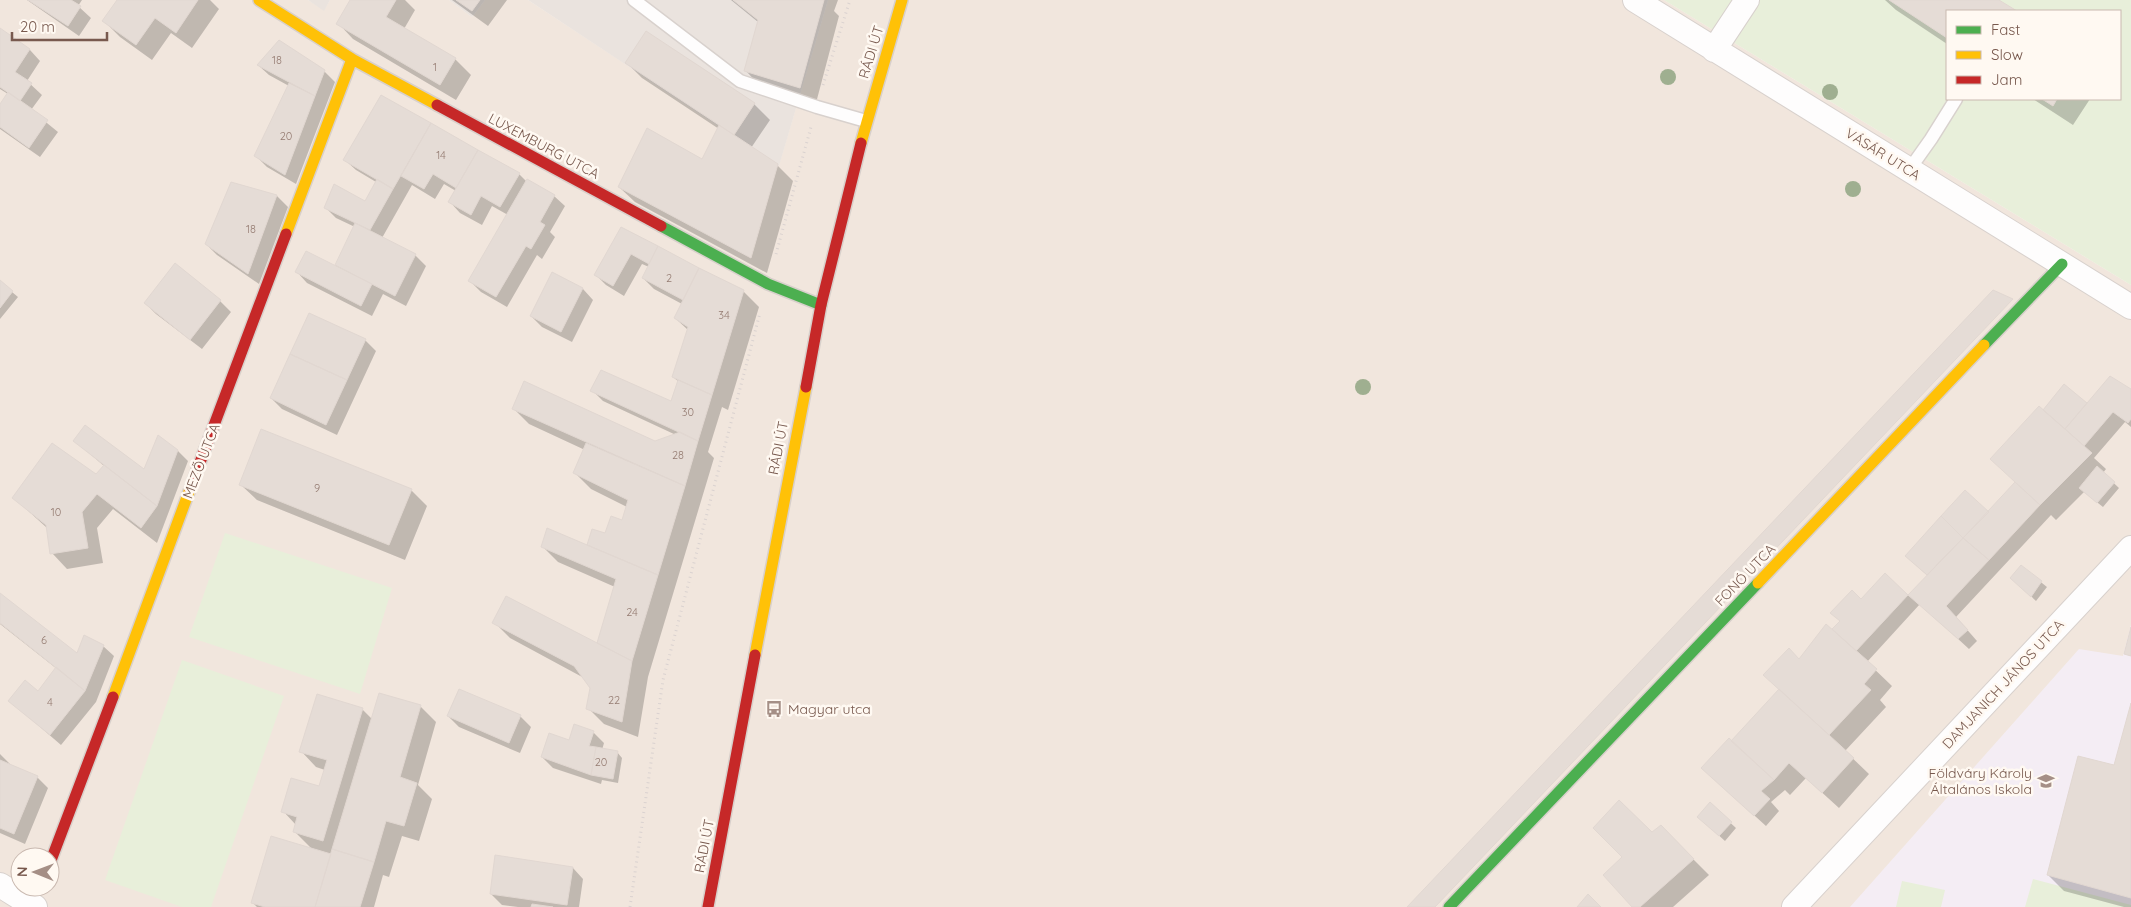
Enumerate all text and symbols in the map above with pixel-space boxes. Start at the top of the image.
scale bar [12,10,108,42]
legend [1946,10,2121,100]
text: 20 m [20,17,55,36]
text: Fast [1991,20,2020,39]
street label: RÁDI ÚT [854,23,888,81]
text: Slow [1991,45,2023,64]
house number: 18 [272,53,282,67]
house number: 1 [433,60,437,74]
text: Jam [1991,70,2022,89]
street label: LUXEMBURG UTCA [485,109,603,183]
street label: VÁSÁR UTCA [1842,124,1924,184]
house number: 20 [280,129,292,143]
house number: 14 [436,148,446,162]
house number: 18 [246,222,256,236]
house number: 2 [666,271,672,285]
house number: 34 [718,308,730,322]
house number: 30 [682,405,694,419]
street label: RÁDI ÚT [764,420,792,476]
street label: MEZŐ UTCA [178,421,224,501]
house number: 28 [672,448,684,462]
house number: 9 [314,481,320,495]
house number: 10 [51,505,61,519]
street label: FONÓ UTCA [1711,540,1779,610]
house number: 24 [626,605,638,619]
street label: DAMJANICH JÁNOS UTCA [1938,616,2068,752]
house number: 6 [41,633,47,647]
house number: 22 [608,693,620,707]
house number: 4 [47,695,53,709]
bus stop icon: Magyar utca [764,699,784,719]
place label: Magyar utca [788,700,871,718]
house number: 20 [595,755,607,769]
place label: Földváry Károly Általános Iskola [1929,764,2032,798]
school or university icon: Földváry Károly Általános Iskola [2036,771,2056,791]
street label: RÁDI ÚT [690,818,718,874]
north arrow [10,847,60,897]
text: N [13,866,31,877]

